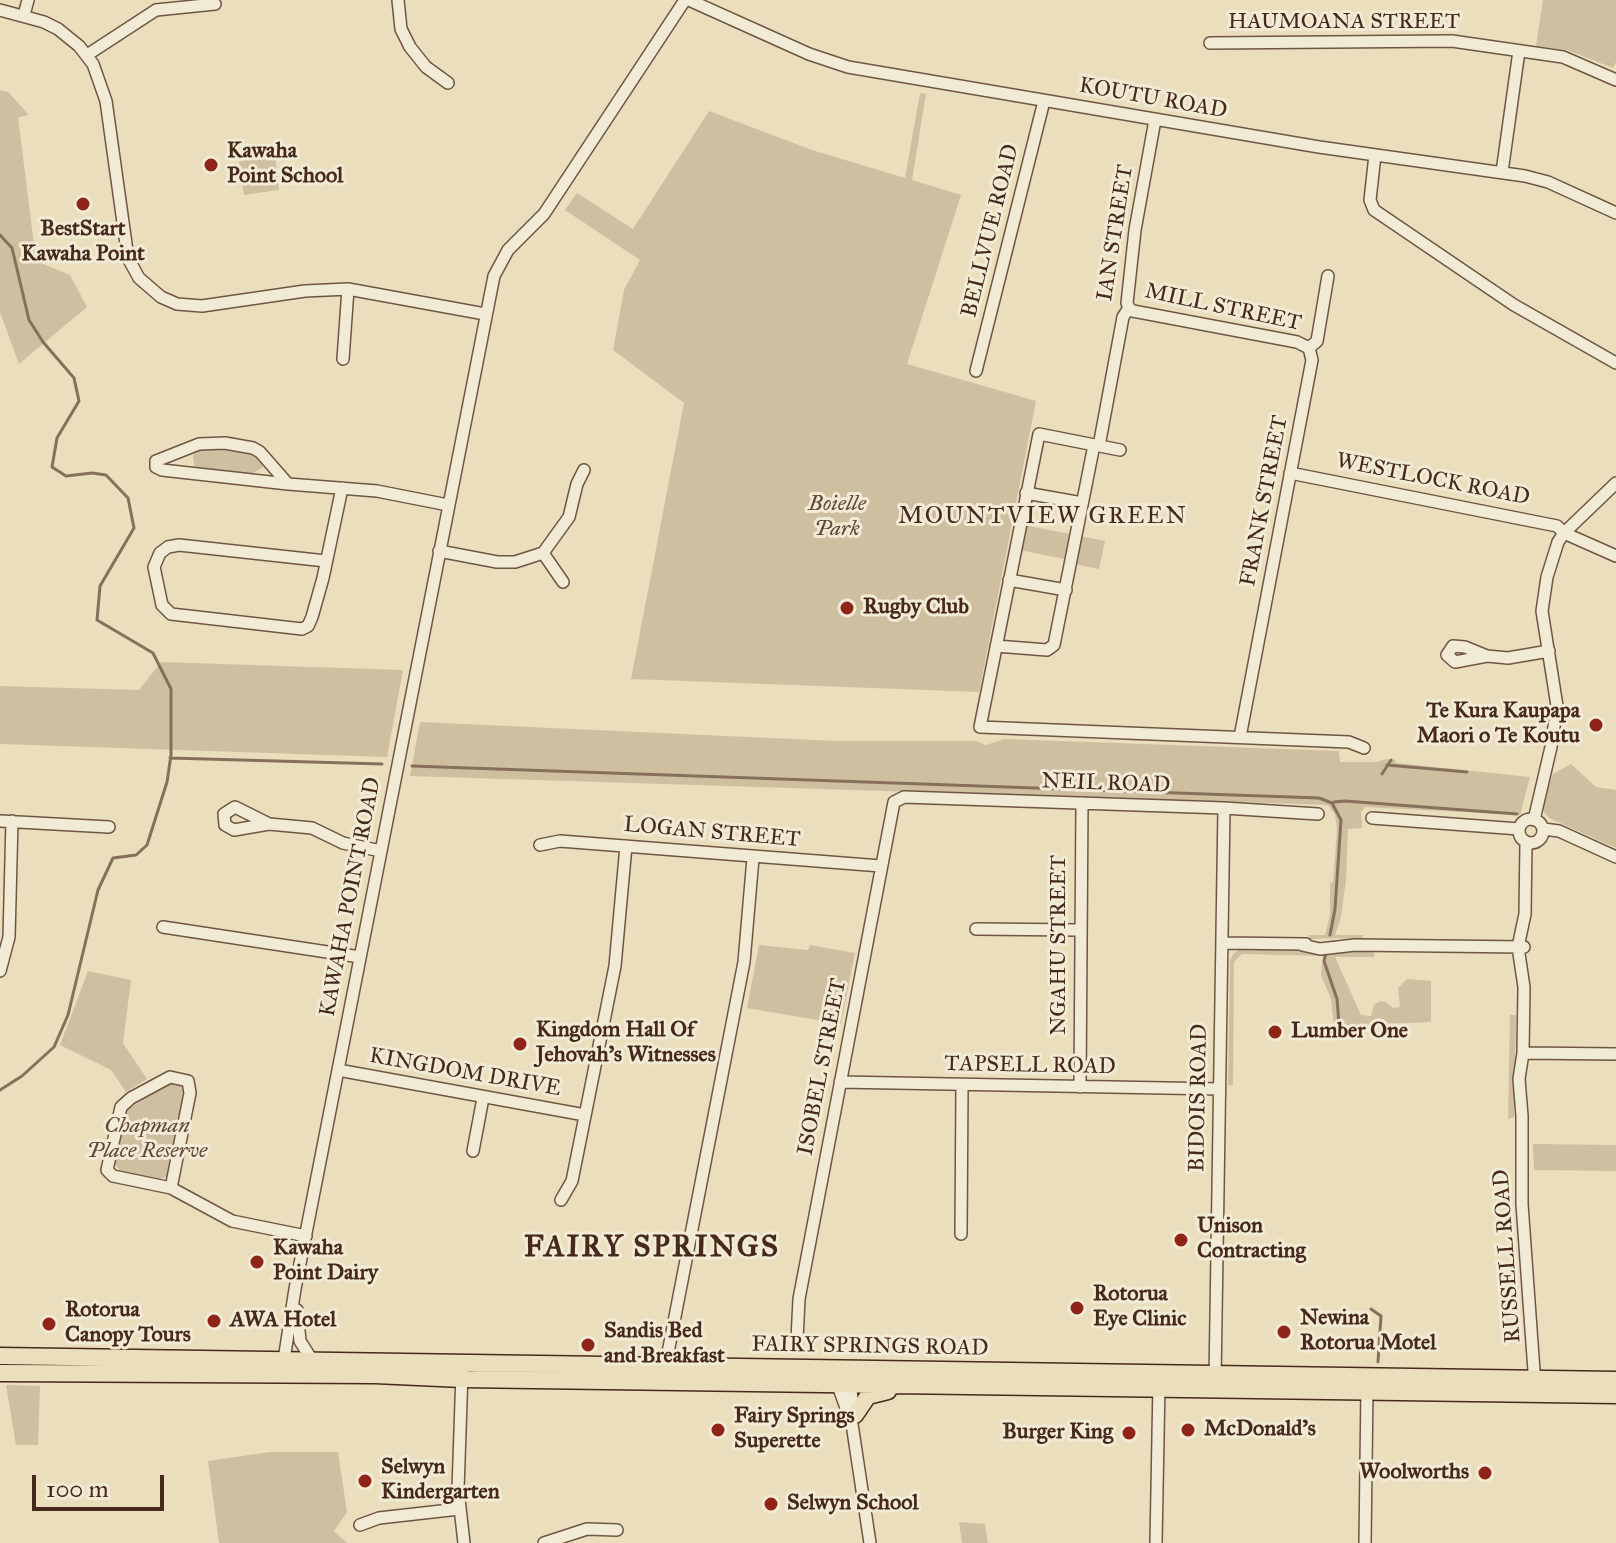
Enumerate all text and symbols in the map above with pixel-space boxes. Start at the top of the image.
street label: HAUMOANA STREET [1228,10,1460,36]
street label: KOUTU ROAD [1077,73,1229,125]
place label: Kawaha Point School [227,139,343,190]
street label: BELLVUE ROAD [957,142,1025,320]
marker: Kawaha Point School [202,156,220,174]
street label: IAN STREET [1092,163,1140,303]
marker: BestStart Kawaha Point [74,195,92,213]
place label: BestStart Kawaha Point [21,217,145,268]
street label: MILL STREET [1142,279,1304,337]
street label: FRANK STREET [1235,413,1295,589]
street label: WESTLOCK ROAD [1334,448,1532,512]
park label: Boielle Park [808,492,866,544]
district label: MOUNTVIEW GREEN [898,503,1188,531]
place label: Rugby Club [863,595,969,621]
marker: Rugby Club [838,599,856,617]
place label: Te Kura Kaupapa Maori o Te Koutu [1417,699,1580,750]
marker: Te Kura Kaupapa Maori o Te Koutu [1587,716,1605,734]
street label: NEIL ROAD [1041,769,1171,799]
street label: KAWAHA POINT ROAD [315,775,387,1019]
street label: LOGAN STREET [623,812,801,854]
street label: NGAHU STREET [1047,855,1073,1035]
street label: ISOBEL STREET [793,976,853,1158]
place label: Kingdom Hall Of Jehovah's Witnesses [536,1018,716,1070]
place label: Lumber One [1291,1019,1408,1045]
marker: Lumber One [1266,1023,1284,1041]
street label: BIDOIS ROAD [1185,1024,1213,1172]
marker: Kingdom Hall Of Jehovah's Witnesses [511,1035,529,1053]
street label: KINGDOM DRIVE [367,1043,563,1103]
street label: TAPSELL ROAD [944,1051,1116,1081]
park label: Chapman Place Reserve [87,1114,207,1166]
street label: RUSSELL ROAD [1489,1168,1527,1344]
place label: Unison Contracting [1197,1214,1306,1266]
district label: FAIRY SPRINGS [524,1231,780,1267]
marker: Unison Contracting [1172,1231,1190,1249]
place label: Kawaha Point Dairy [273,1236,378,1288]
marker: Kawaha Point Dairy [248,1253,266,1271]
place label: Rotorua Eye Clinic [1093,1282,1186,1334]
place label: Rotorua Canopy Tours [65,1298,191,1350]
marker: Rotorua Eye Clinic [1068,1299,1086,1317]
place label: Newina Rotorua Motel [1300,1306,1436,1358]
place label: AWA Hotel [230,1308,336,1334]
marker: AWA Hotel [205,1312,223,1330]
marker: Rotorua Canopy Tours [40,1315,58,1333]
place label: Sandis Bed and Breakfast [604,1319,725,1370]
marker: Newina Rotorua Motel [1275,1323,1293,1341]
street label: FAIRY SPRINGS ROAD [751,1332,989,1362]
marker: Sandis Bed and Breakfast [579,1336,597,1354]
place label: Fairy Springs Superette [734,1404,855,1456]
place label: McDonald's [1204,1417,1316,1443]
place label: Burger King [1002,1420,1113,1446]
marker: Fairy Springs Superette [709,1421,727,1439]
marker: McDonald's [1179,1421,1197,1439]
marker: Burger King [1120,1424,1138,1442]
place label: Selwyn Kindergarten [381,1455,500,1506]
scale bar [36,1459,168,1509]
place label: Woolworths [1359,1460,1469,1486]
marker: Woolworths [1476,1464,1494,1482]
marker: Selwyn Kindergarten [356,1472,374,1490]
text: 100 m [46,1474,109,1504]
place label: Selwyn School [787,1491,918,1517]
marker: Selwyn School [762,1495,780,1513]

